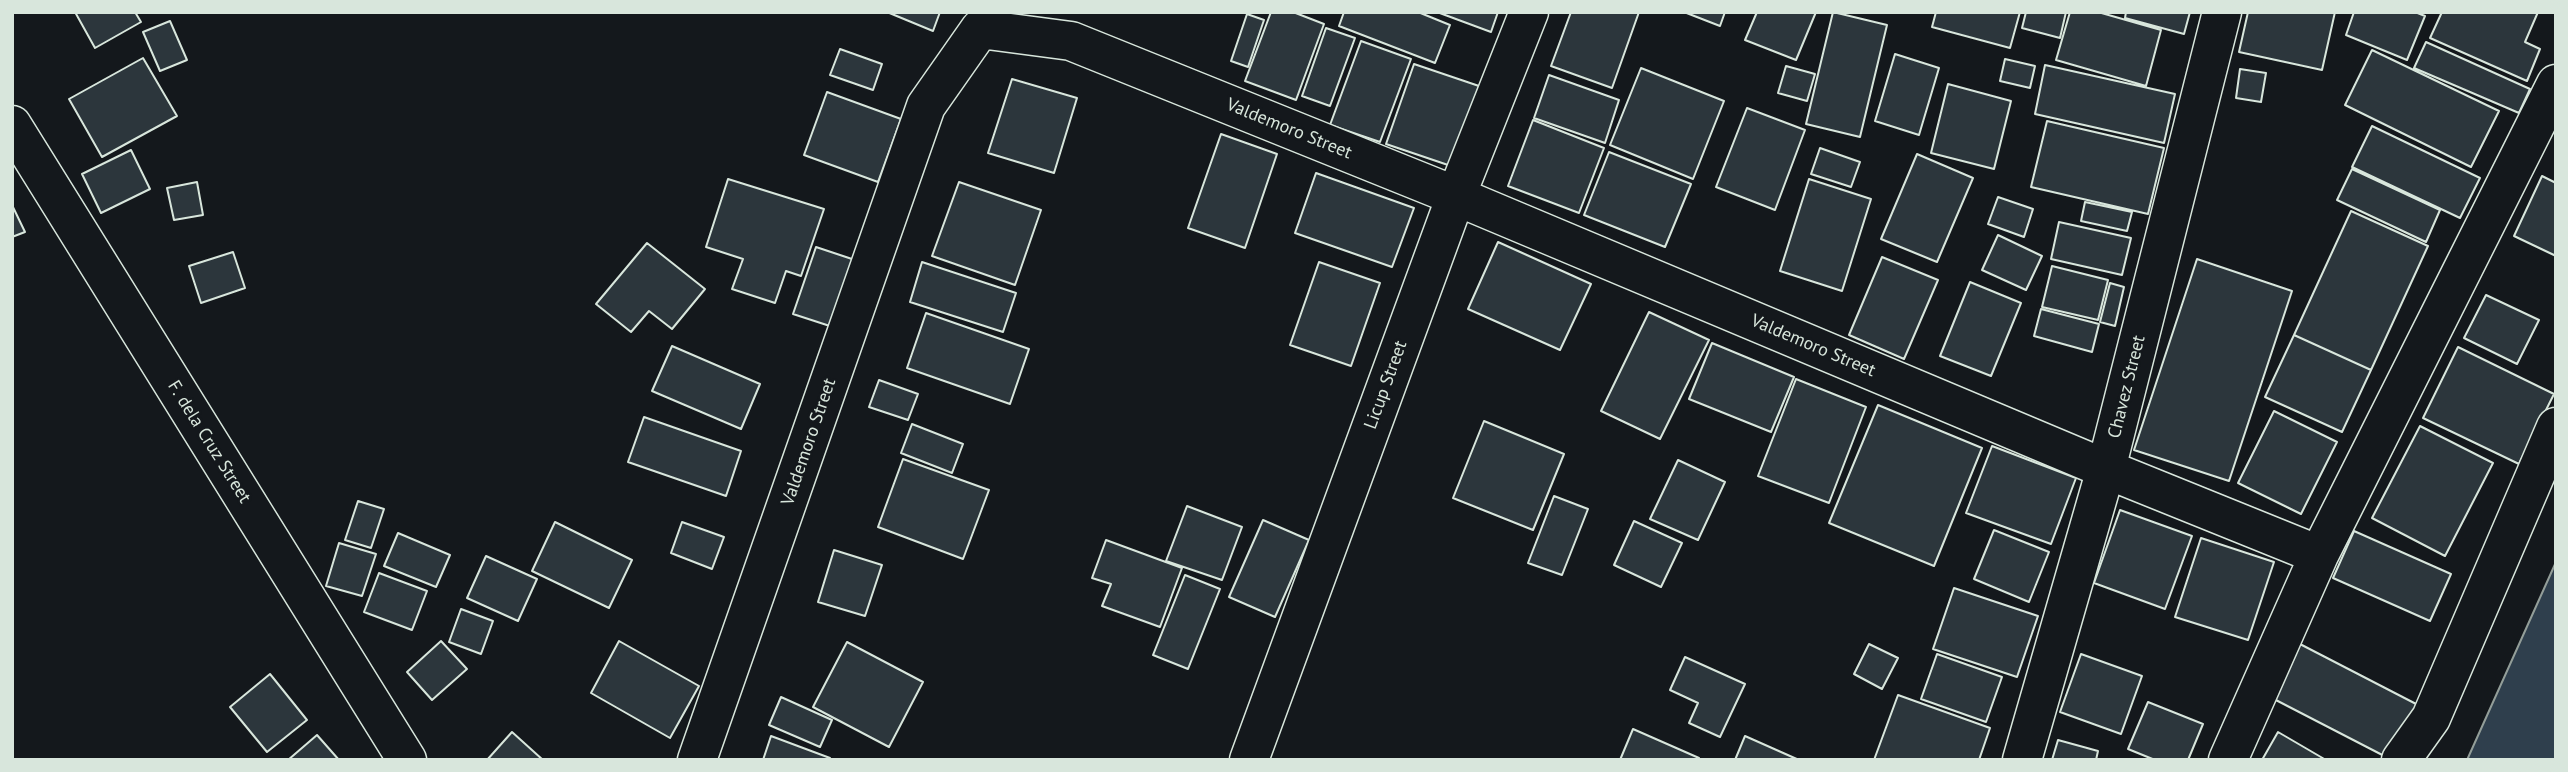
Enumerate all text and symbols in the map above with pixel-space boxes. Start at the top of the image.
street label: Valdemoro Street [1223,94,1355,164]
street label: Valdemoro Street [1747,310,1879,382]
street label: Chavez Street [2104,333,2150,441]
street label: Licup Street [1360,338,1412,432]
street label: Valdemoro Street [777,376,841,508]
street label: F. dela Cruz Street [163,377,255,507]

